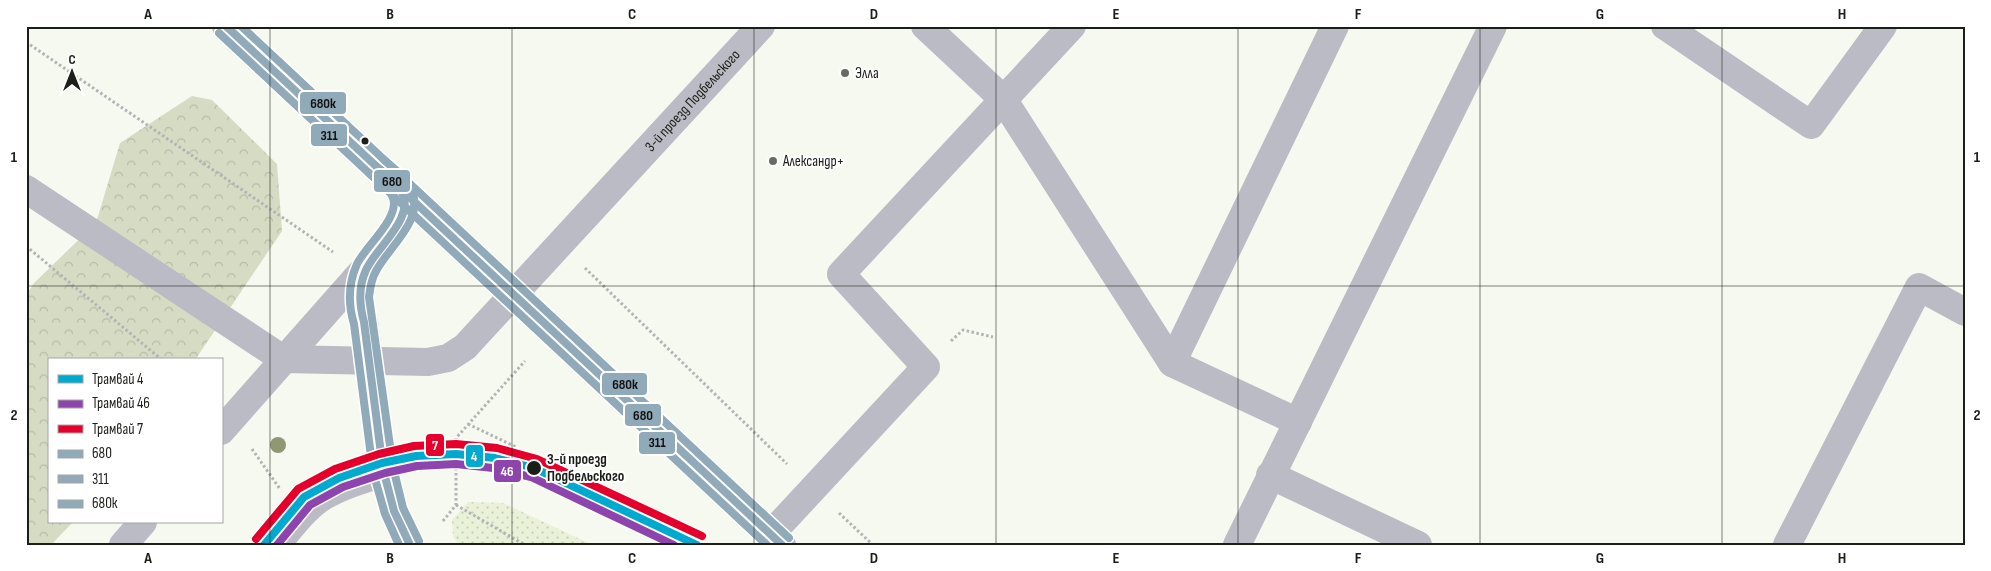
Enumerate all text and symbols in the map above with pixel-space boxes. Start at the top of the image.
text: A [143,5,152,24]
text: B [386,5,394,24]
text: C [628,5,636,24]
text: D [870,5,878,24]
text: E [1113,5,1120,24]
text: F [1355,5,1362,24]
text: G [1596,5,1604,24]
text: H [1838,5,1846,24]
street label: 3-й проезд Подбельского [641,46,744,156]
north arrow [48,48,98,98]
text: С [68,51,76,68]
place label: Элла [855,64,879,83]
marker: Элла [839,67,851,79]
line badge: 680к [299,91,347,115]
text: 680к [310,95,336,112]
line badge: 311 [310,123,348,147]
text: 311 [320,127,338,144]
unlabelled marker [360,136,370,146]
text: 1 [11,148,18,167]
text: 1 [1974,148,1981,167]
place label: Александр+ [782,152,844,171]
marker: Александр+ [767,155,779,167]
line badge: 680 [373,169,411,193]
text: 680 [382,173,402,190]
legend [48,358,222,524]
text: Трамвай 4 [92,370,143,389]
line badge: 680к [601,372,648,396]
text: 680к [612,376,638,393]
text: Трамвай 46 [92,394,150,413]
line badge: 680 [624,403,662,427]
text: 2 [10,406,18,425]
text: 2 [1973,406,1981,425]
text: 680 [633,407,653,424]
text: Трамвай 7 [92,420,143,439]
line badge: 311 [638,431,676,455]
line badge: 7 [425,433,445,457]
text: 311 [648,434,666,451]
text: 7 [432,437,439,454]
text: 680 [92,444,112,463]
line badge: 4 [465,444,484,468]
text: 4 [471,448,478,465]
place label: 3-й проезд Подбельского [547,450,624,486]
line badge: 46 [493,459,522,483]
marker: 3-й проезд Подбельского [525,459,543,477]
text: 46 [500,463,514,480]
text: 311 [92,470,110,489]
text: 680к [92,494,118,513]
text: A [143,549,152,568]
text: B [386,549,394,568]
text: C [628,549,636,568]
text: D [870,549,878,568]
text: E [1113,549,1120,568]
text: F [1355,549,1362,568]
text: G [1596,549,1604,568]
text: H [1838,549,1846,568]

